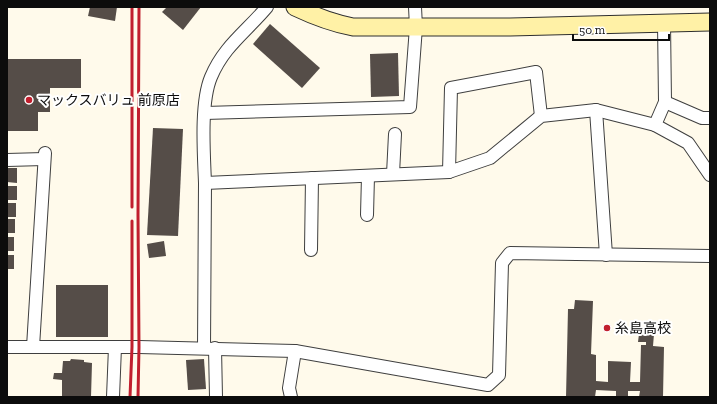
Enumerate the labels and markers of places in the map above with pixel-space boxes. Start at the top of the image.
place label: マックスバリュ 前原店 [37,92,180,109]
marker: マックスバリュ 前原店 [24,95,34,105]
place label: 糸島高校 [615,320,671,337]
marker: 糸島高校 [602,323,612,333]

